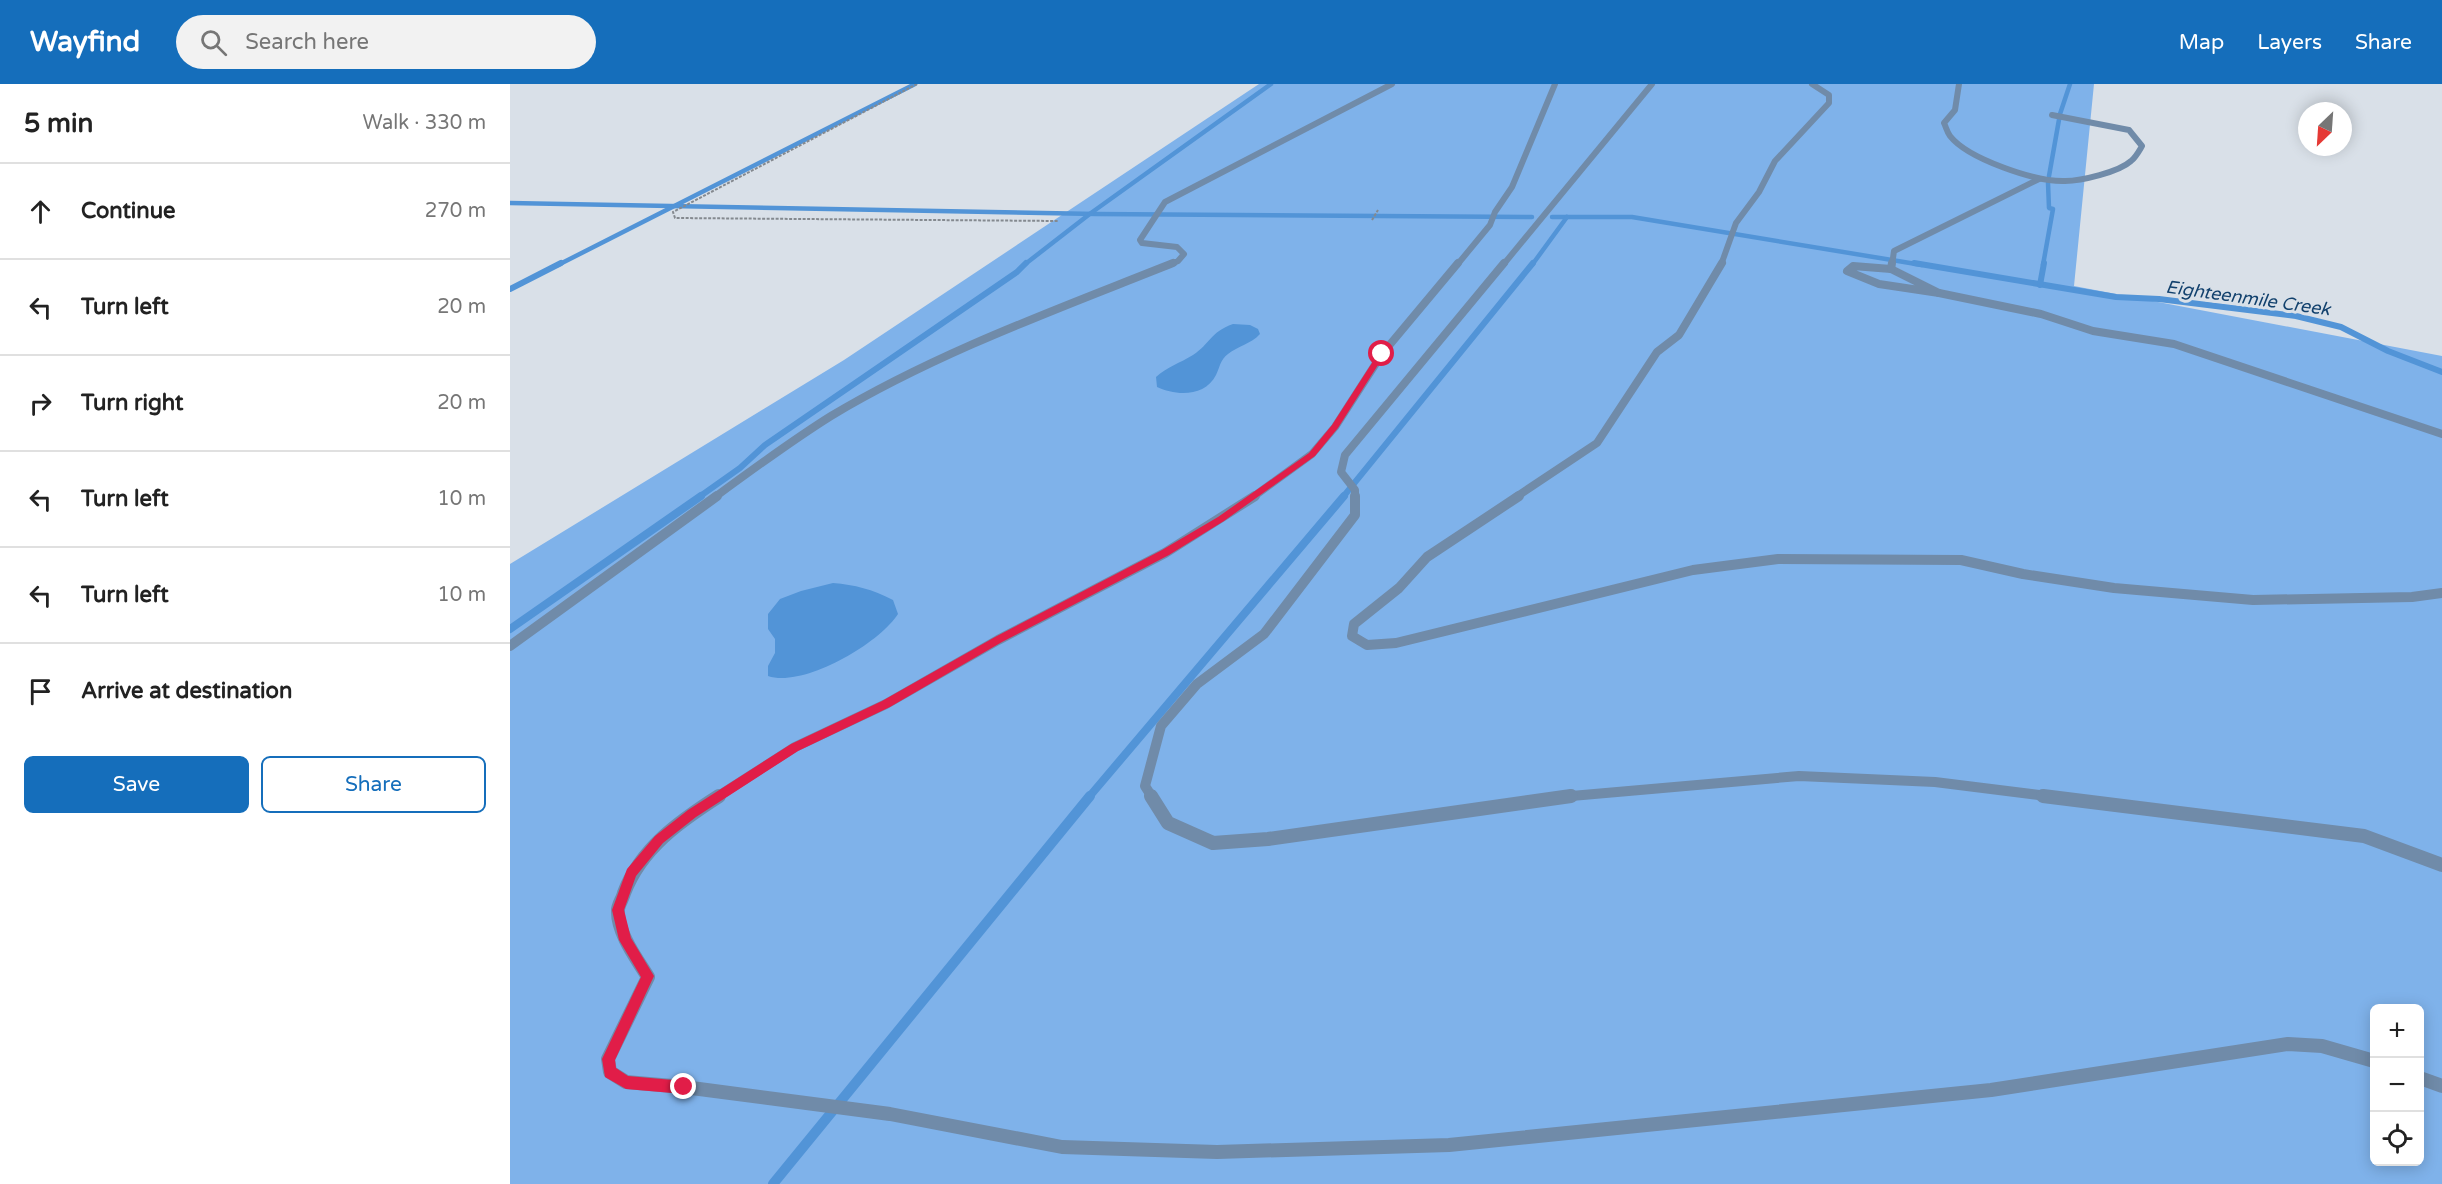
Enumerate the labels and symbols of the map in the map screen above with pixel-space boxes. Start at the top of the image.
north arrow [2298,102,2352,156]
water label: Eighteenmile Creek [2164,276,2333,321]
route start [1368,340,1394,366]
route end [670,1073,696,1099]

